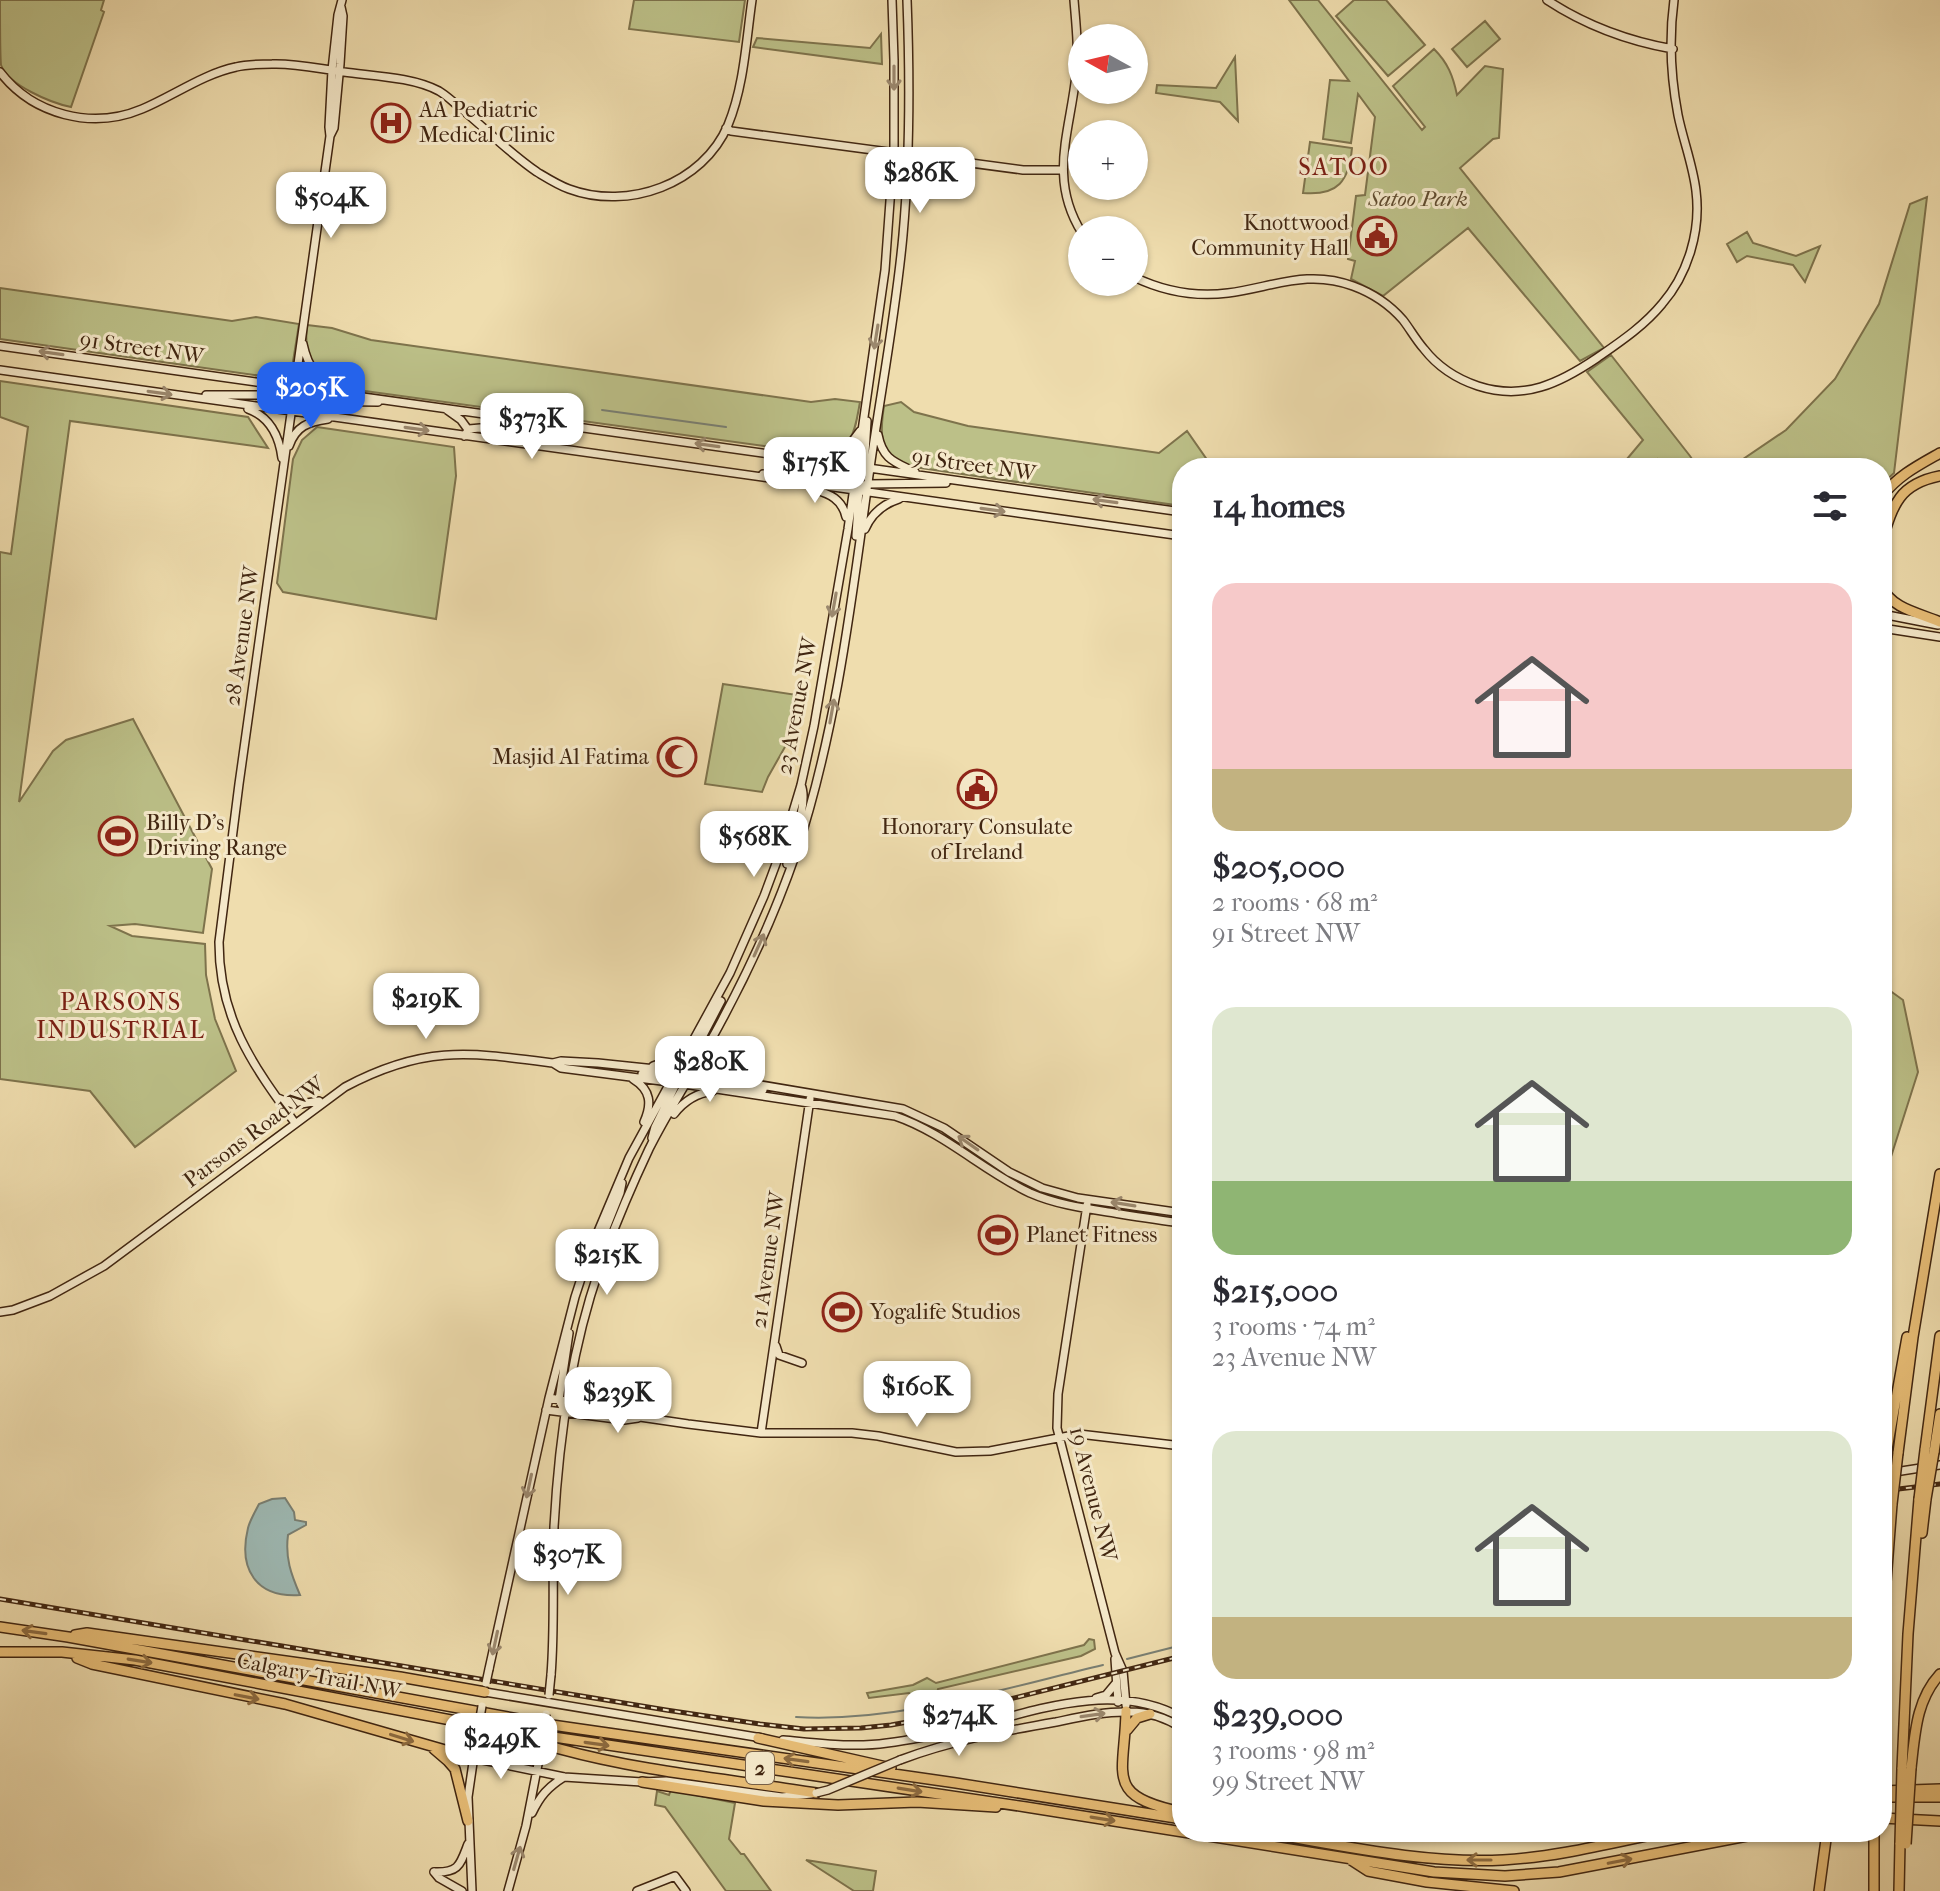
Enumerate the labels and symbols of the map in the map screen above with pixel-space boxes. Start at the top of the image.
north arrow [1068,24,1148,104]
one-way arrow [886,64,902,91]
place label: AA Pediatric Medical Clinic [418,97,555,148]
hospital icon: AA Pediatric Medical Clinic [370,102,412,144]
pin: $286K [864,147,976,215]
district label: SATOO [1298,153,1390,181]
pin: $504K [275,172,387,240]
park label: Satoo Park [1367,186,1468,212]
place label: Knottwood Community Hall [1191,210,1350,261]
public building icon: Knottwood Community Hall [1356,215,1398,257]
one-way arrow [867,324,882,349]
street label: 91 Street NW [78,326,207,370]
one-way arrow [39,345,64,360]
pin: $205K [255,362,367,430]
one-way arrow [147,386,173,401]
pin: $373K [476,393,588,461]
one-way arrow [404,422,429,437]
pin: $175K [759,437,871,505]
one-way arrow [694,438,721,453]
street label: 91 Street NW [910,443,1039,487]
one-way arrow [1093,493,1118,508]
one-way arrow [980,503,1005,518]
street label: 28 Avenue NW [219,563,265,708]
one-way arrow [826,592,841,618]
street label: 23 Avenue NW [771,634,823,777]
one-way arrow [826,699,841,724]
mosque icon: Masjid Al Fatima [656,736,698,778]
place label: Masjid Al Fatima [492,744,650,770]
public building icon: Honorary Consulate of Ireland [956,768,998,810]
place label: Billy D's Driving Range [146,810,287,861]
pin: $568K [698,811,810,879]
place label: Honorary Consulate of Ireland [881,814,1073,865]
sports icon: Billy D's Driving Range [97,815,139,857]
one-way arrow [753,933,768,958]
pin: $219K [370,973,482,1041]
district label: PARSONS INDUSTRIAL [36,988,206,1044]
pin: $280K [654,1036,766,1104]
street label: Parsons Road NW [179,1070,331,1193]
one-way arrow [957,1135,979,1151]
street label: 21 Avenue NW [746,1189,791,1330]
one-way arrow [1111,1196,1137,1211]
sports icon: Planet Fitness [977,1214,1019,1256]
place label: Planet Fitness [1026,1222,1157,1248]
pin: $215K [551,1229,663,1297]
sports icon: Yogalife Studios [821,1291,863,1333]
place label: Yogalife Studios [869,1299,1020,1325]
pin: $160K [861,1361,973,1429]
pin: $239K [562,1367,674,1435]
street label: 19 Avenue NW [1064,1424,1123,1566]
one-way arrow [521,1473,536,1498]
pin: $307K [512,1529,624,1597]
one-way arrow [22,1624,47,1639]
one-way arrow [487,1630,502,1655]
street label: Calgary Trail NW [234,1647,405,1705]
one-way arrow [127,1654,152,1669]
pin: $274K [903,1690,1015,1758]
one-way arrow [233,1691,259,1706]
one-way arrow [1079,1708,1106,1723]
pin: $249K [445,1713,557,1781]
one-way arrow [388,1731,414,1746]
one-way arrow [584,1737,610,1752]
road number: 2 [746,1752,774,1784]
one-way arrow [784,1752,809,1767]
one-way arrow [897,1783,922,1798]
one-way arrow [1090,1812,1116,1827]
one-way arrow [510,1846,525,1872]
one-way arrow [1466,1852,1493,1868]
one-way arrow [1607,1852,1632,1867]

